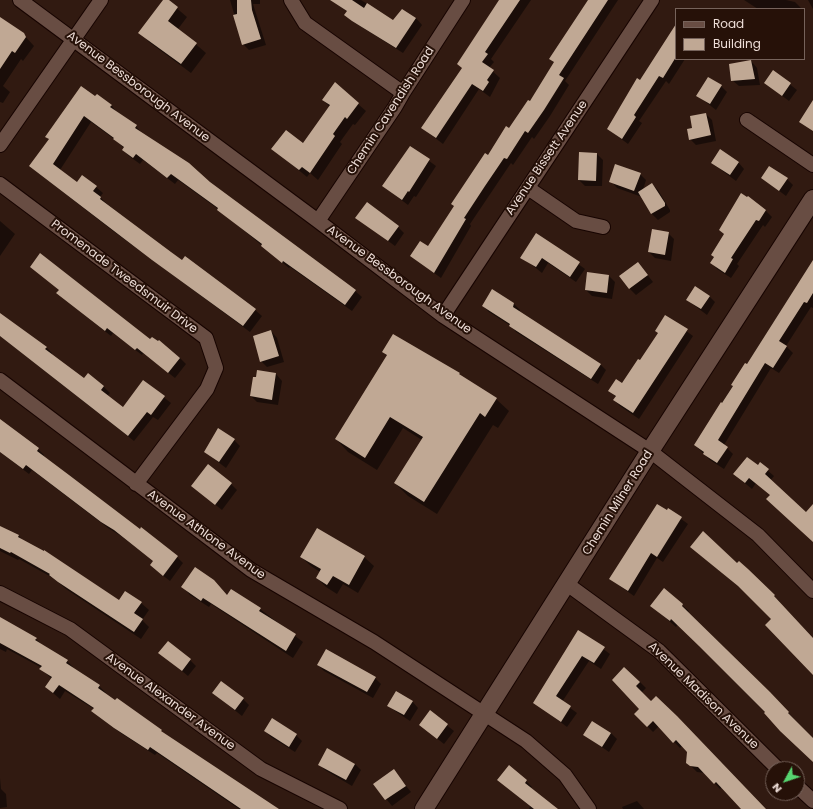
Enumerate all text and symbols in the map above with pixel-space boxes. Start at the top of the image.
legend [675,8,805,60]
text: Road [713,15,744,32]
street label: Avenue Bessborough Avenue [64,29,212,145]
text: Building [713,35,761,52]
street label: Chemin Cavendish Road [344,45,438,177]
street label: Avenue Bissett Avenue [503,98,591,218]
street label: Promenade Tweedsmuir Drive [48,217,200,337]
street label: Avenue Bessborough Avenue [324,223,474,337]
street label: Chemin Milner Road [580,448,656,558]
street label: Avenue Athlone Avenue [144,487,268,583]
street label: Avenue Madison Avenue [645,640,761,752]
street label: Avenue Alexander Avenue [102,650,238,754]
north arrow [765,761,805,801]
text: N [768,780,785,796]

